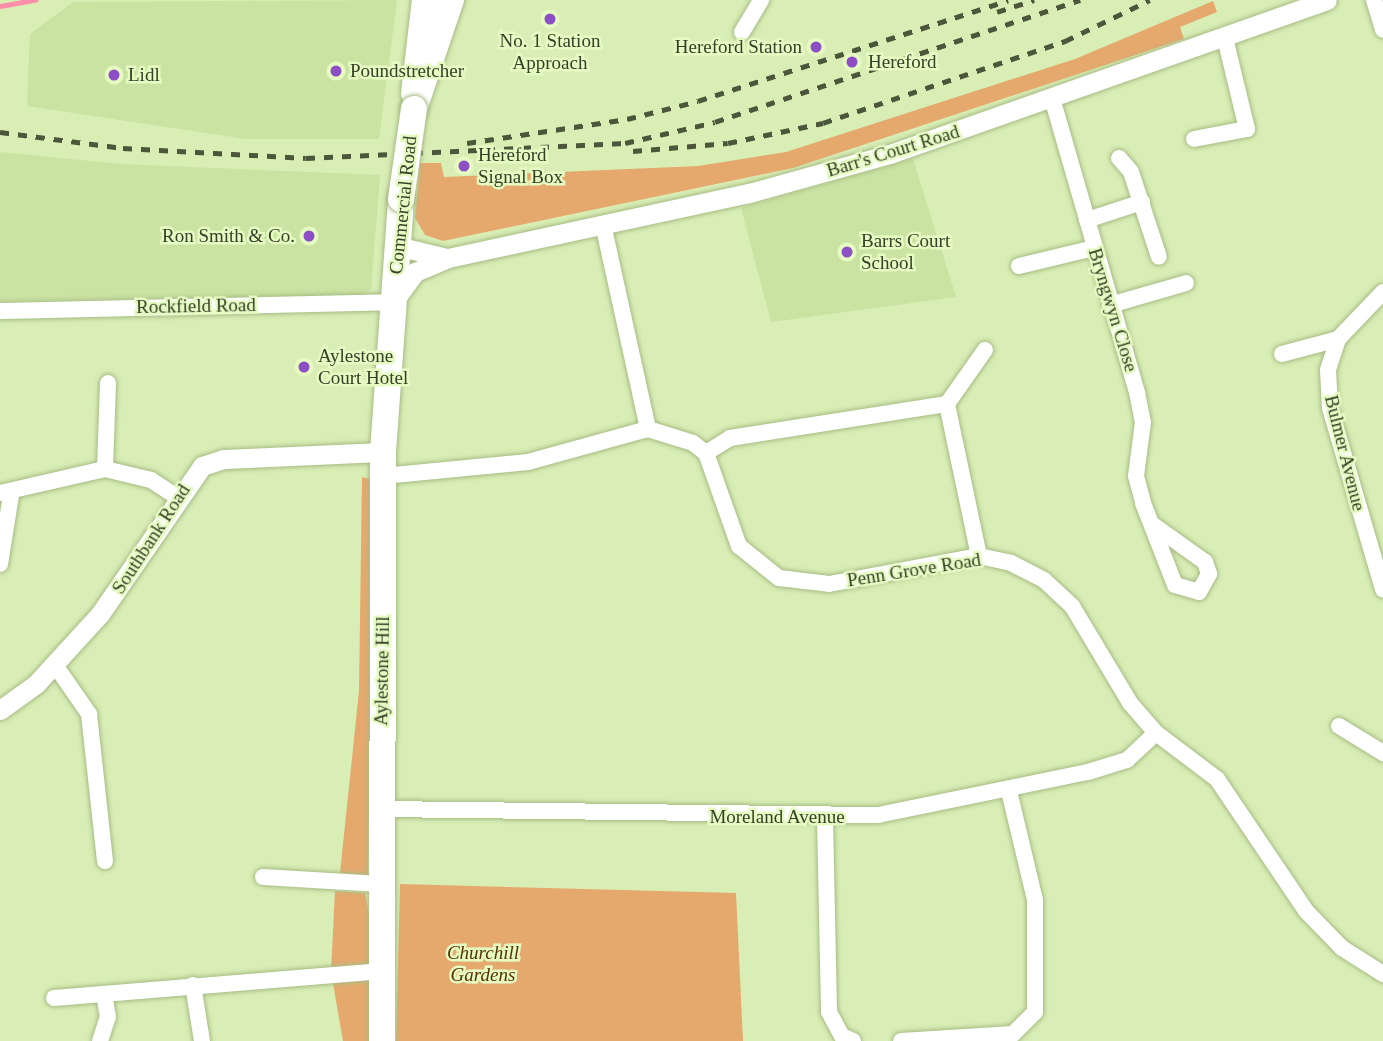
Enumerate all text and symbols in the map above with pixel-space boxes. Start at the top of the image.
marker: No. 1 Station Approach [542,11,558,27]
place label: No. 1 Station Approach [500,30,600,74]
place label: Hereford Station [675,36,802,58]
marker: Hereford Station [808,39,824,55]
place label: Hereford [868,51,937,73]
marker: Hereford [842,52,862,72]
place label: Poundstretcher [350,60,464,82]
marker: Poundstretcher [328,63,344,79]
place label: Lidl [128,64,160,86]
marker: Lidl [106,67,122,83]
street label: Barr's Court Road [824,120,962,182]
street label: Commercial Road [384,135,422,275]
place label: Hereford Signal Box [478,144,563,188]
marker: Hereford Signal Box [456,158,472,174]
place label: Ron Smith & Co. [162,225,295,247]
marker: Ron Smith & Co. [301,228,317,244]
place label: Barrs Court School [861,230,950,274]
marker: Barrs Court School [839,244,855,260]
street label: Bryngwyn Close [1083,245,1143,375]
street label: Rockfield Road [136,294,256,318]
place label: Aylestone Court Hotel [318,345,408,389]
marker: Aylestone Court Hotel [296,359,312,375]
street label: Bulmer Avenue [1319,392,1371,514]
street label: Southbank Road [107,480,195,598]
street label: Penn Grove Road [846,548,982,592]
street label: Aylestone Hill [370,616,394,726]
street label: Moreland Avenue [709,806,845,828]
park label: Churchill Gardens [447,942,519,986]

